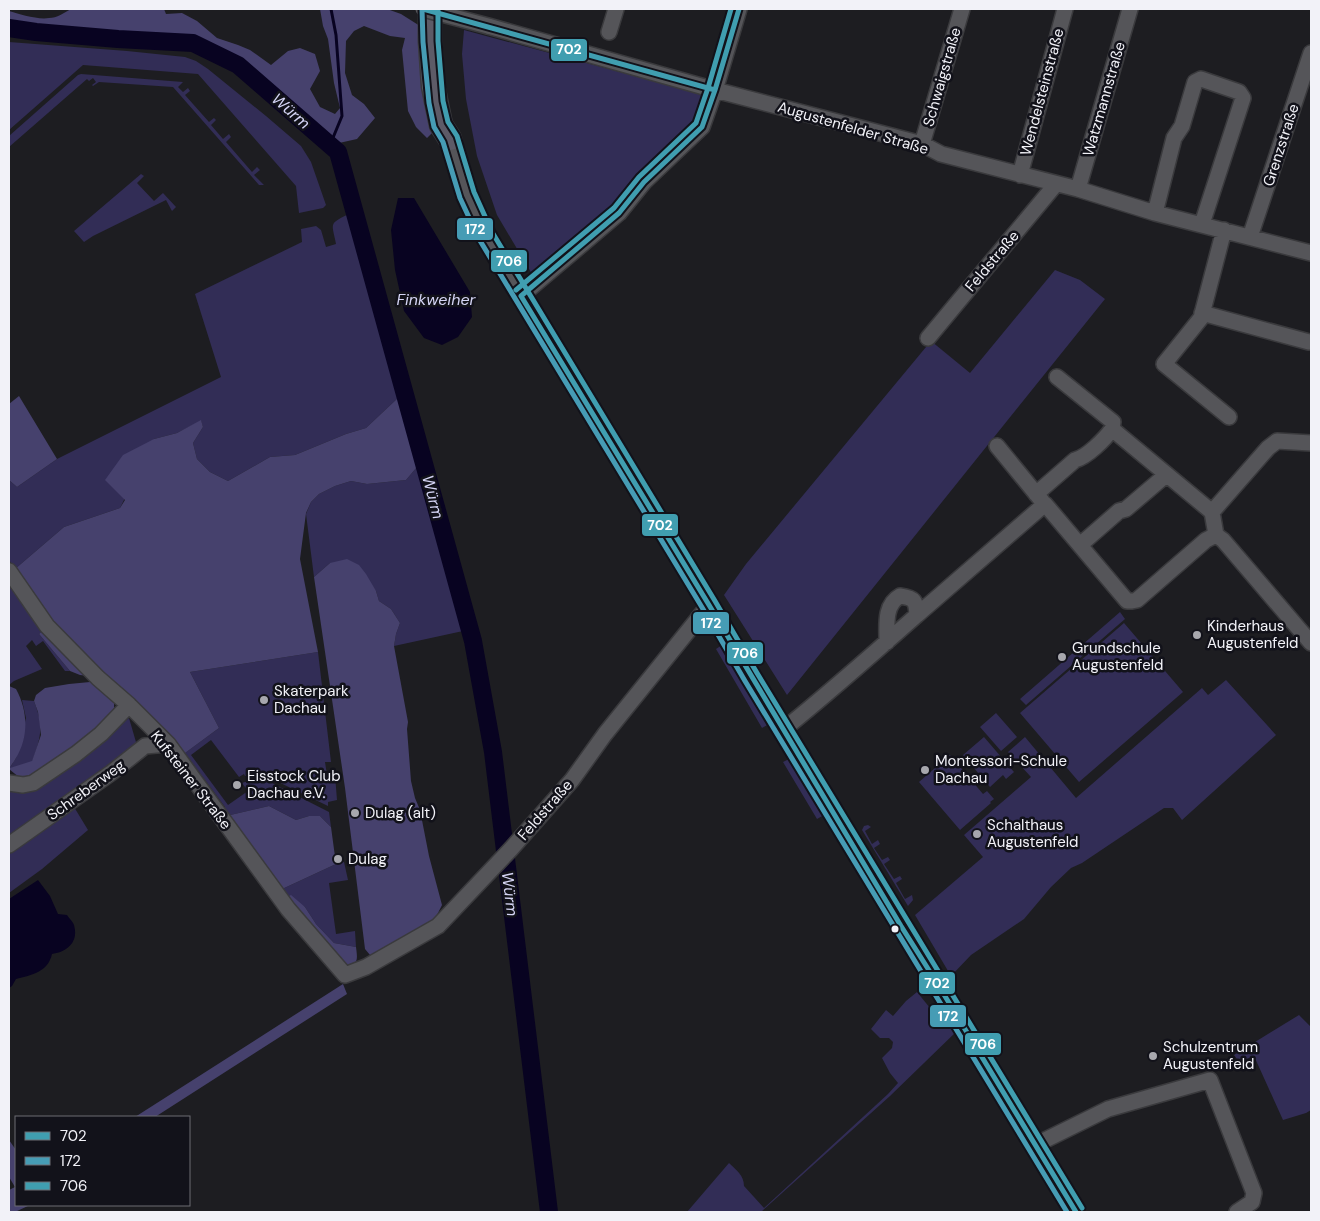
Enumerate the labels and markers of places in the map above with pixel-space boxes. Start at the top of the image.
place label: Kinderhaus Augustenfeld [1207,616,1298,653]
marker: Kinderhaus Augustenfeld [1191,629,1203,641]
place label: Grundschule Augustenfeld [1072,638,1163,675]
marker: Grundschule Augustenfeld [1056,651,1068,663]
place label: Skaterpark Dachau [274,681,349,718]
marker: Skaterpark Dachau [258,694,270,706]
place label: Montessori-Schule Dachau [935,751,1067,788]
marker: Montessori-Schule Dachau [919,764,931,776]
place label: Eisstock Club Dachau e.V. [247,766,341,803]
marker: Eisstock Club Dachau e.V. [231,779,243,791]
place label: Dulag (alt) [365,803,436,823]
marker: Dulag (alt) [349,807,361,819]
place label: Schalthaus Augustenfeld [987,815,1078,852]
marker: Schalthaus Augustenfeld [971,828,983,840]
place label: Dulag [348,849,387,869]
marker: Dulag [332,853,344,865]
unlabelled marker [890,924,900,934]
place label: Schulzentrum Augustenfeld [1163,1037,1258,1074]
marker: Schulzentrum Augustenfeld [1147,1050,1159,1062]

